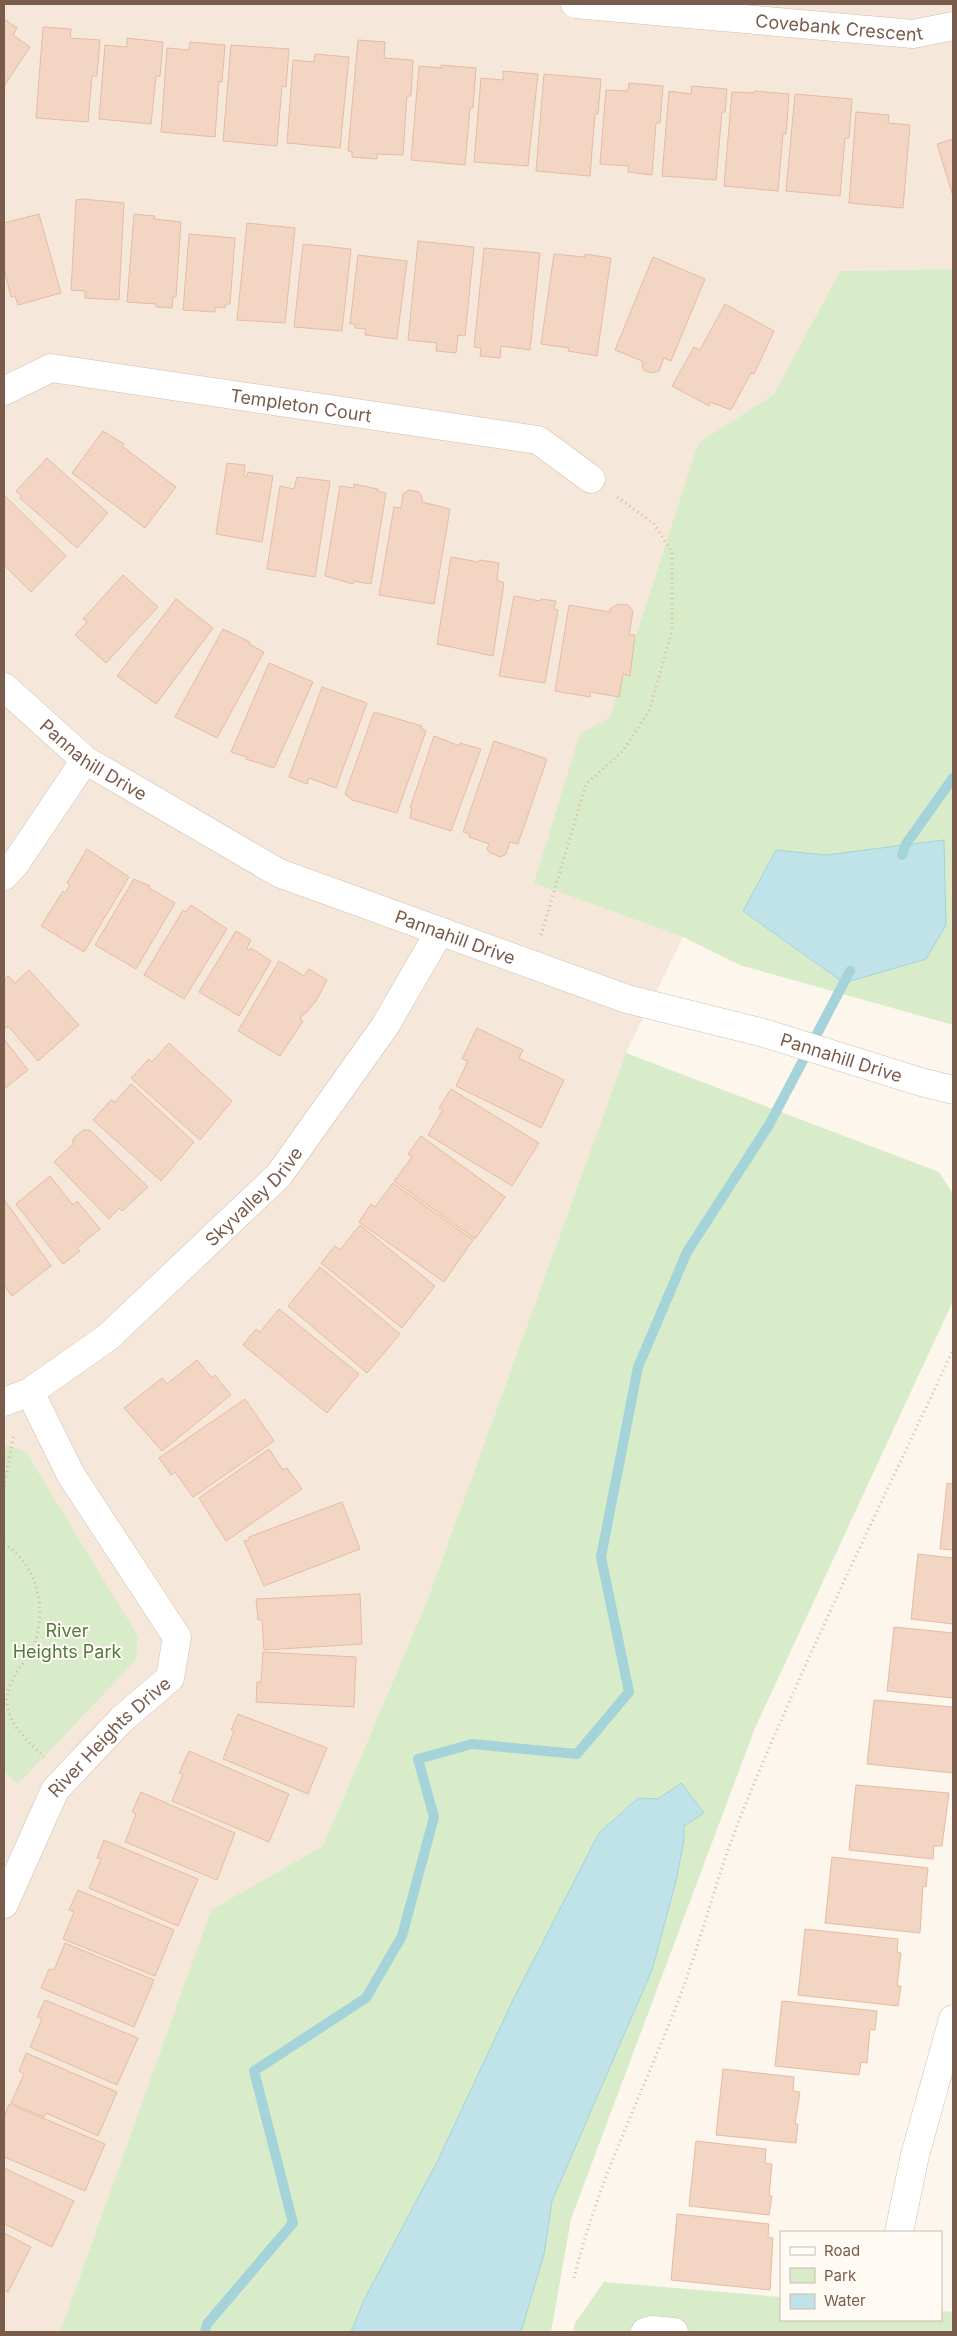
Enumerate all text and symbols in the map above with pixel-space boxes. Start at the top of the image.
street label: Covebank Crescent [754,10,925,45]
street label: Templeton Court [229,384,373,426]
street label: Pannahill Drive [36,715,151,804]
street label: Pannahill Drive [392,905,518,968]
street label: Pannahill Drive [778,1028,905,1086]
street label: Skyvalley Drive [201,1143,306,1250]
park label: River Heights Park [13,1620,121,1662]
street label: River Heights Drive [44,1672,174,1801]
legend [780,2231,942,2321]
text: Road [824,2241,860,2260]
text: Park [824,2266,857,2285]
text: Water [824,2291,866,2310]

